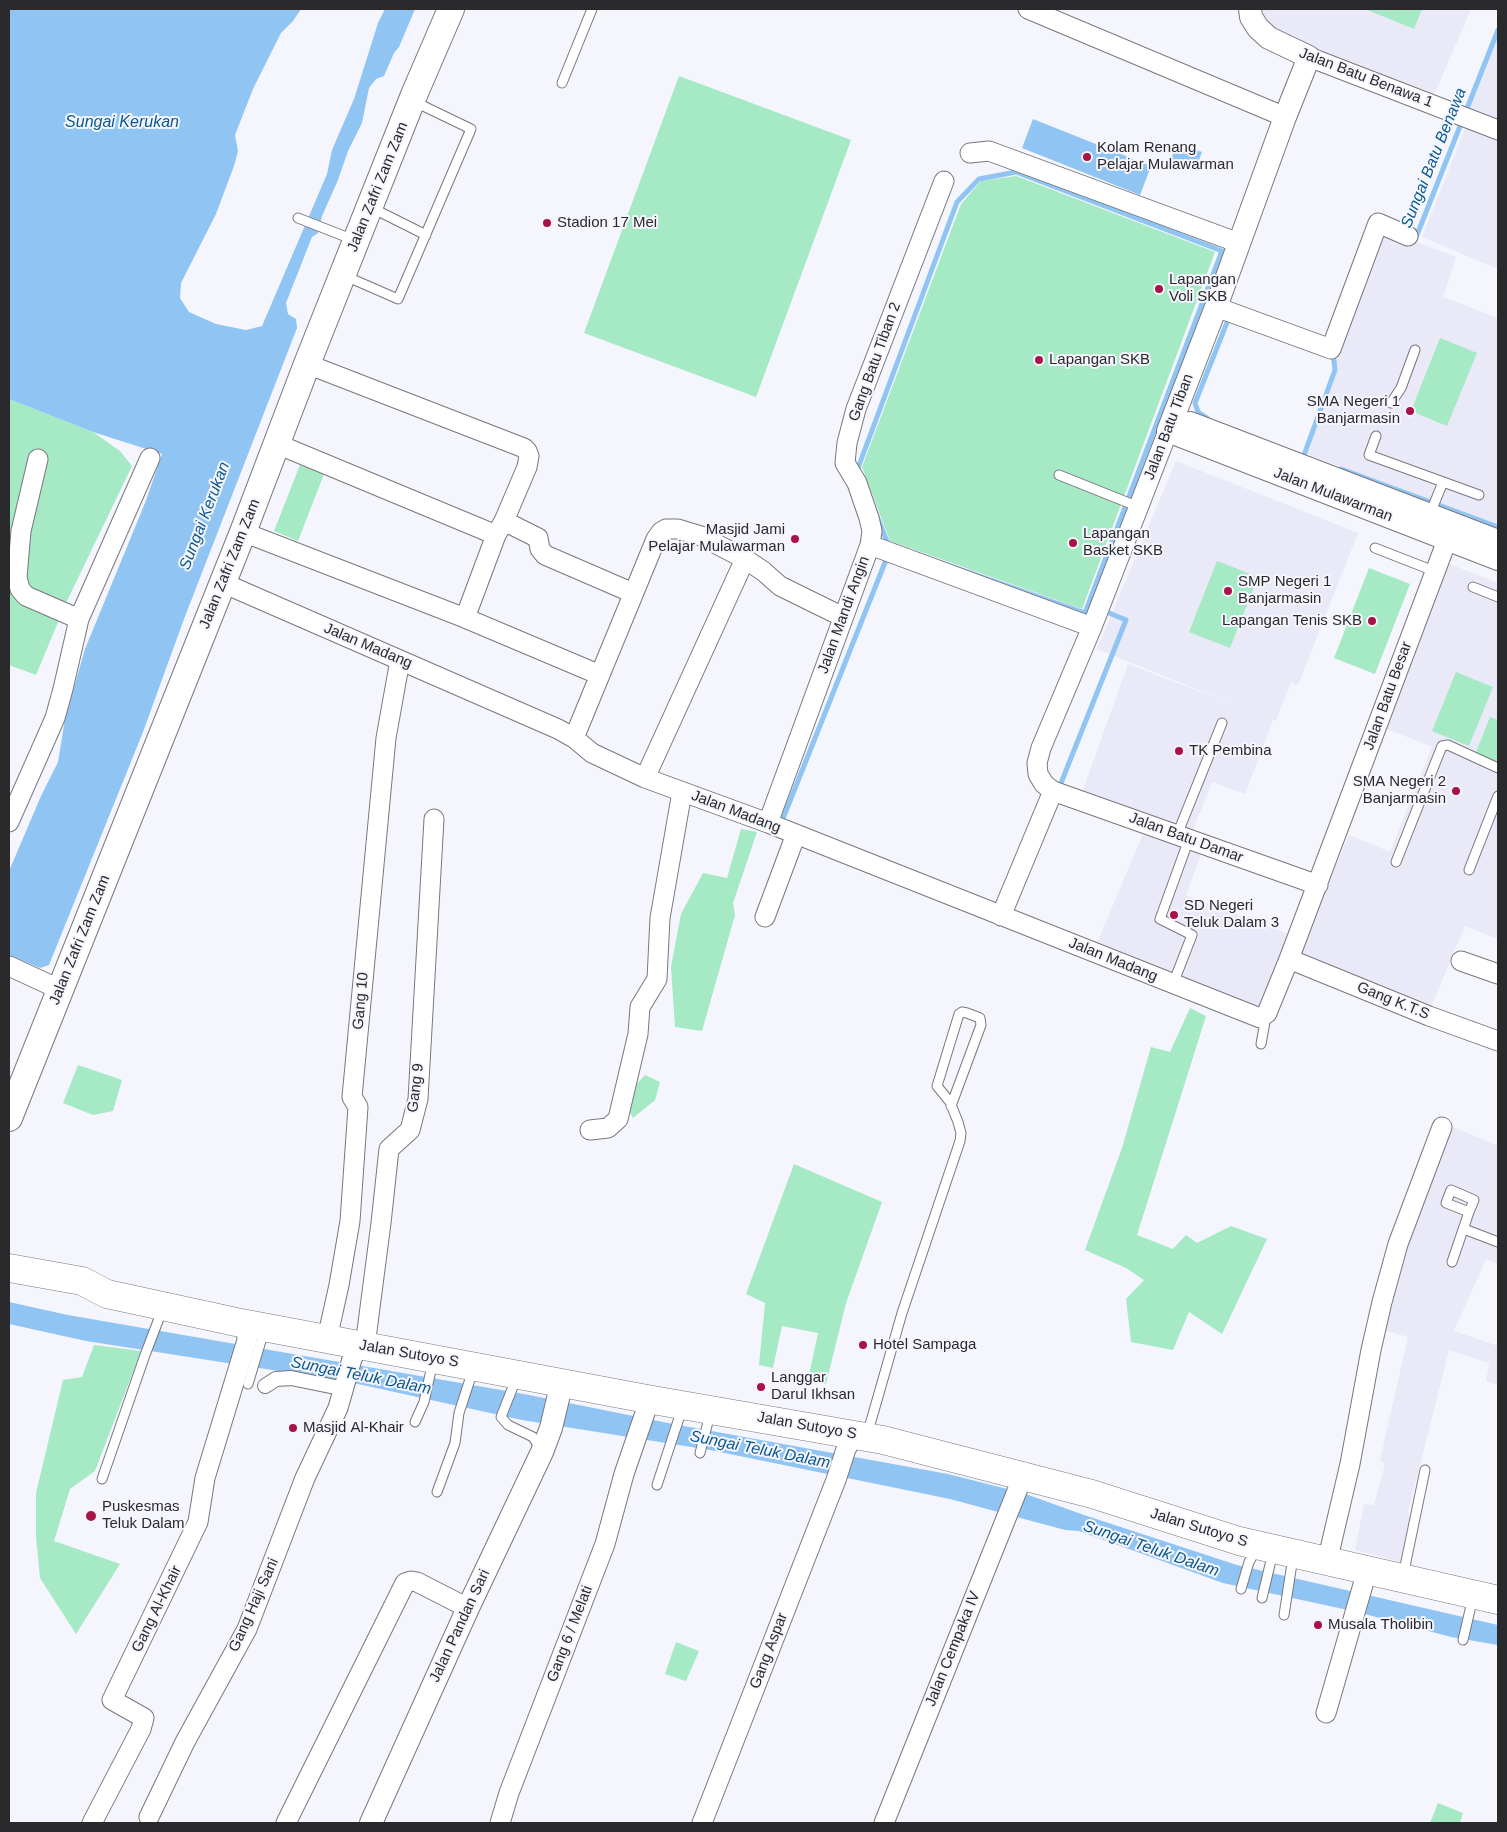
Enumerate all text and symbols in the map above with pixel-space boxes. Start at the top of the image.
street label: Jalan Batu Benawa 1 [1297,44,1435,112]
water label: Sungai Batu Benawa [1397,85,1471,231]
water label: Sungai Kerukan [65,113,179,133]
street label: Jalan Zafri Zam Zam [344,119,412,255]
place label: Kolam Renang Pelajar Mulawarman [1097,139,1234,174]
marker: Kolam Renang Pelajar Mulawarman [1081,151,1093,163]
place label: Stadion 17 Mei [557,214,657,232]
marker: Stadion 17 Mei [541,217,553,229]
place label: Lapangan Voli SKB [1169,271,1236,306]
marker: Lapangan Voli SKB [1153,283,1165,295]
street label: Gang Batu Tiban 2 [845,300,905,424]
place label: Lapangan SKB [1049,351,1150,369]
marker: Lapangan SKB [1033,354,1045,366]
street label: Jalan Batu Tiban [1141,371,1197,483]
place label: SMA Negeri 1 Banjarmasin [1307,393,1400,428]
marker: SMA Negeri 1 Banjarmasin [1404,405,1416,417]
water label: Sungai Kerukan [176,459,234,573]
street label: Jalan Mulawarman [1271,464,1395,526]
street label: Jalan Zafri Zam Zam [196,496,264,632]
place label: Masjid Jami Pelajar Mulawarman [648,521,785,556]
place label: Lapangan Basket SKB [1083,525,1163,560]
marker: Masjid Jami Pelajar Mulawarman [789,533,801,545]
marker: Lapangan Basket SKB [1067,537,1079,549]
street label: Jalan Mandi Angin [814,554,874,676]
place label: SMP Negeri 1 Banjarmasin [1238,573,1331,608]
marker: SMP Negeri 1 Banjarmasin [1222,585,1234,597]
place label: Lapangan Tenis SKB [1222,612,1362,630]
marker: Lapangan Tenis SKB [1366,615,1378,627]
street label: Jalan Madang [321,619,415,673]
street label: Jalan Batu Besar [1360,639,1416,753]
place label: TK Pembina [1189,742,1272,760]
marker: TK Pembina [1173,745,1185,757]
place label: SMA Negeri 2 Banjarmasin [1353,773,1446,808]
marker: SMA Negeri 2 Banjarmasin [1450,785,1462,797]
street label: Jalan Madang [689,787,783,837]
street label: Jalan Batu Damar [1127,809,1245,867]
street label: Jalan Zafri Zam Zam [46,872,114,1008]
place label: SD Negeri Teluk Dalam 3 [1184,897,1279,932]
marker: SD Negeri Teluk Dalam 3 [1168,909,1180,921]
street label: Jalan Madang [1066,934,1160,986]
street label: Gang 10 [350,972,372,1030]
street label: Gang K.T.S [1354,978,1432,1024]
street label: Gang 9 [404,1062,428,1114]
street label: Jalan Sutoyo S [358,1336,460,1372]
place label: Hotel Sampaga [873,1336,976,1354]
marker: Hotel Sampaga [857,1339,869,1351]
water label: Sungai Teluk Dalam [289,1353,433,1399]
place label: Langgar Darul Ikhsan [771,1369,855,1404]
marker: Langgar Darul Ikhsan [755,1381,767,1393]
street label: Jalan Sutoyo S [756,1408,858,1444]
place label: Masjid Al-Khair [303,1419,404,1437]
marker: Masjid Al-Khair [287,1422,299,1434]
water label: Sungai Teluk Dalam [688,1427,832,1473]
place label: Puskesmas Teluk Dalam [102,1498,185,1533]
street label: Jalan Sutoyo S [1148,1505,1250,1551]
marker: Puskesmas Teluk Dalam [84,1509,98,1523]
water label: Sungai Teluk Dalam [1080,1517,1222,1581]
street label: Gang Haji Sani [225,1555,283,1655]
street label: Gang Al-Khair [128,1563,186,1655]
street label: Jalan Pandan Sari [426,1567,494,1685]
street label: Gang 6 / Melati [543,1583,597,1685]
street label: Jalan Cempaka IV [922,1589,984,1709]
street label: Gang Aspar [746,1610,792,1692]
place label: Musala Tholibin [1328,1616,1433,1634]
marker: Musala Tholibin [1312,1619,1324,1631]

